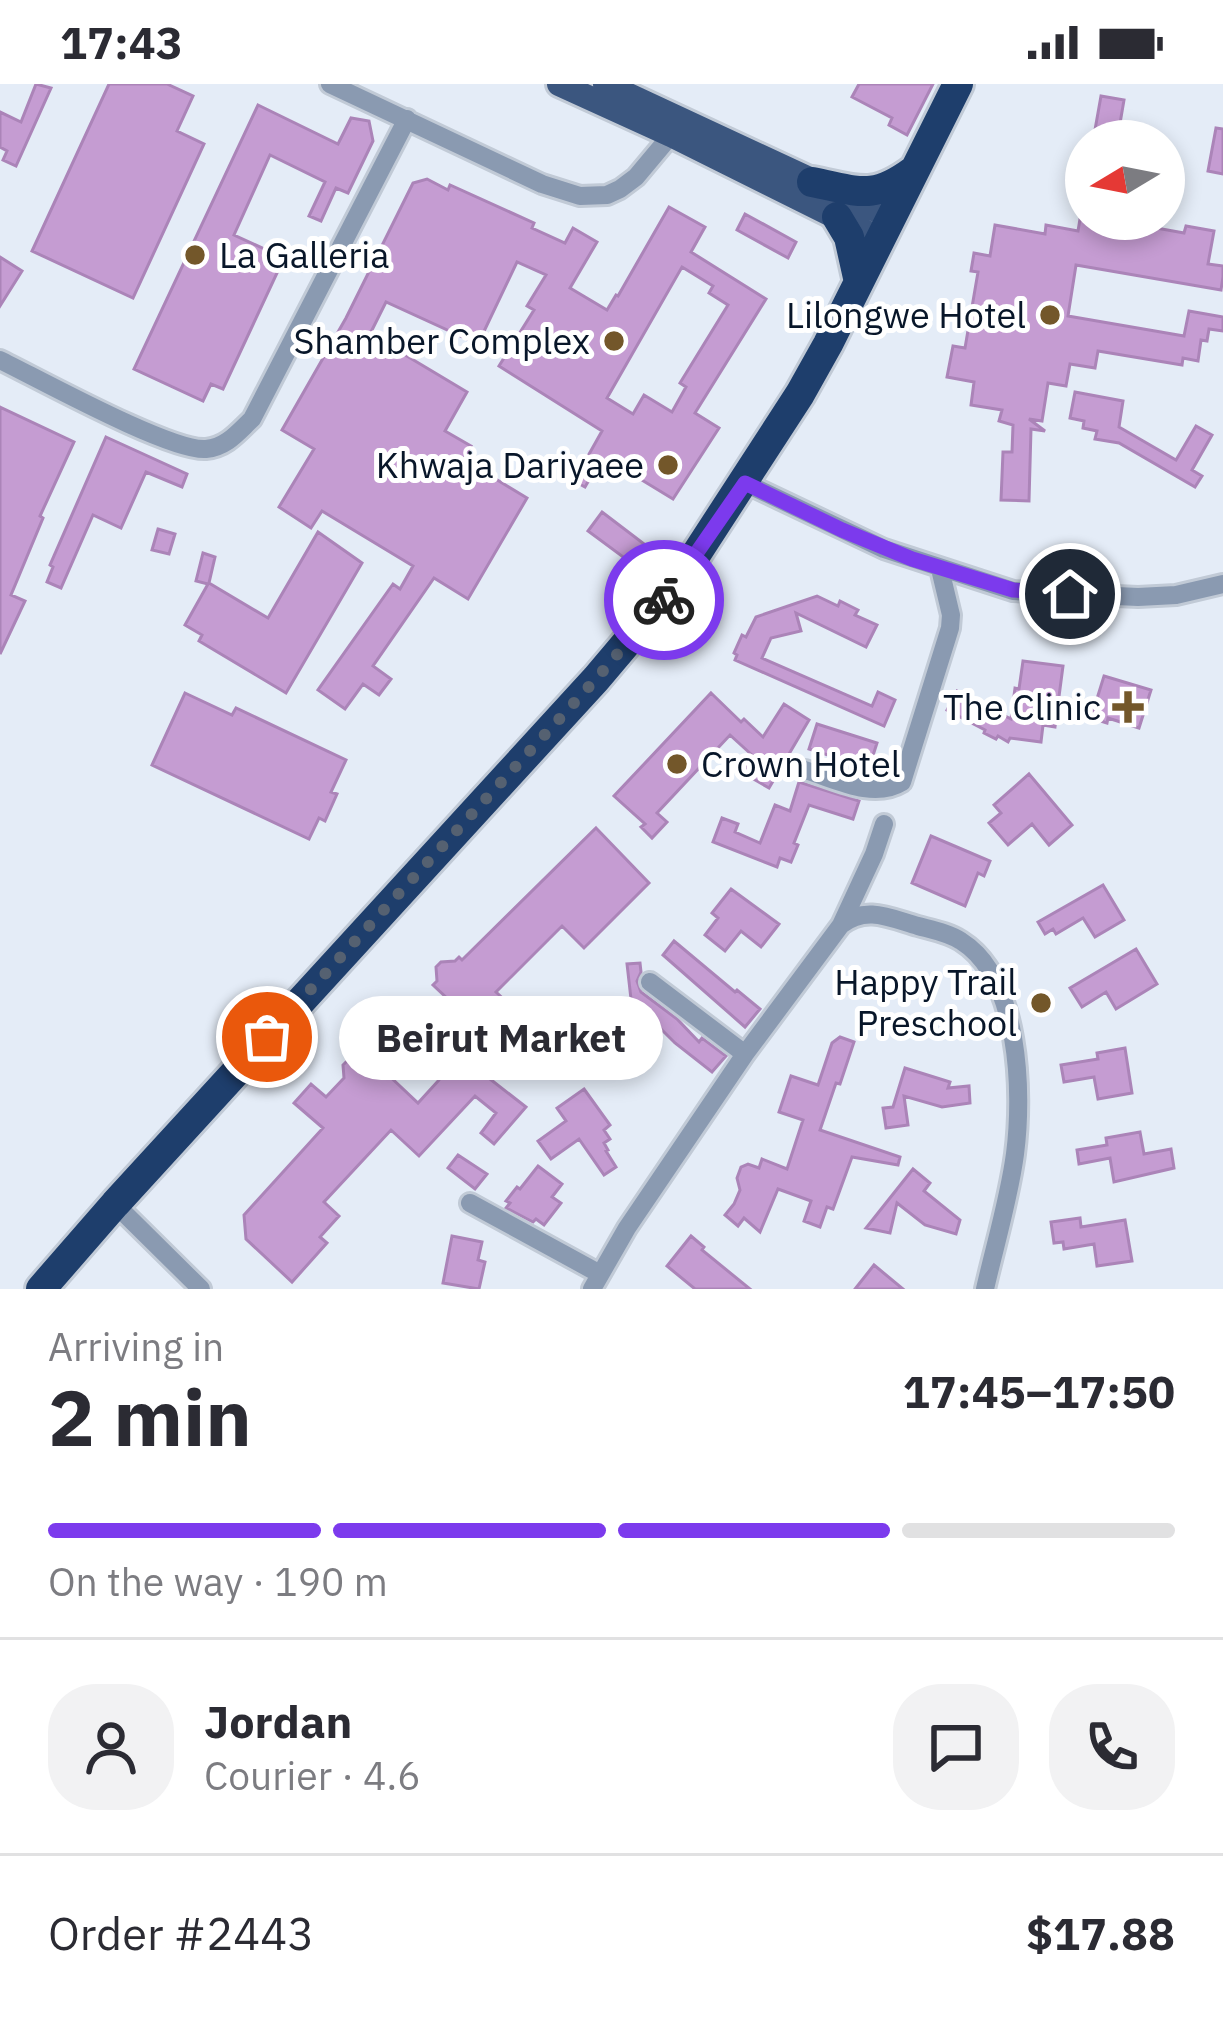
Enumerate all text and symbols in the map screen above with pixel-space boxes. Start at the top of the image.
text: 17:43 [60,13,183,71]
north arrow [1065,120,1185,240]
map controls [1065,120,1185,240]
place label: La Galleria [219,231,390,278]
marker: La Galleria [182,242,208,268]
place label: Lilongwe Hotel [786,291,1026,338]
marker: Lilongwe Hotel [1037,302,1063,328]
place label: Shamber Complex [293,317,590,364]
marker: Shamber Complex [601,328,627,354]
place label: Khwaja Dariyaee [376,441,644,488]
marker: Khwaja Dariyaee [655,452,681,478]
courier [604,540,724,660]
pin [1019,543,1121,645]
icon: home [1037,561,1103,627]
icon: bike [631,567,697,633]
place label: The Clinic [943,683,1101,730]
marker: The Clinic [1112,691,1144,723]
place label: Crown Hotel [701,740,901,787]
marker: Crown Hotel [664,751,690,777]
place label: Happy Trail Preschool [834,958,1017,1046]
pin [216,986,318,1088]
marker: Happy Trail Preschool [1028,990,1054,1016]
callout: Beirut Market [339,995,663,1079]
icon: bag [234,1004,300,1070]
text: Beirut Market [376,1012,626,1063]
text: Arriving in [48,1321,224,1372]
text: 17:45–17:50 [903,1362,1175,1420]
text: 2 min [48,1366,252,1467]
text: On the way · 190 m [48,1556,388,1607]
button: person [48,1684,174,1810]
button: chat [893,1684,1019,1810]
button: phone [1049,1684,1175,1810]
text: Jordan [204,1692,352,1750]
text: Courier · 4.6 [204,1750,421,1801]
text: Order #2443 [48,1904,314,1962]
text: $17.88 [1026,1904,1175,1962]

